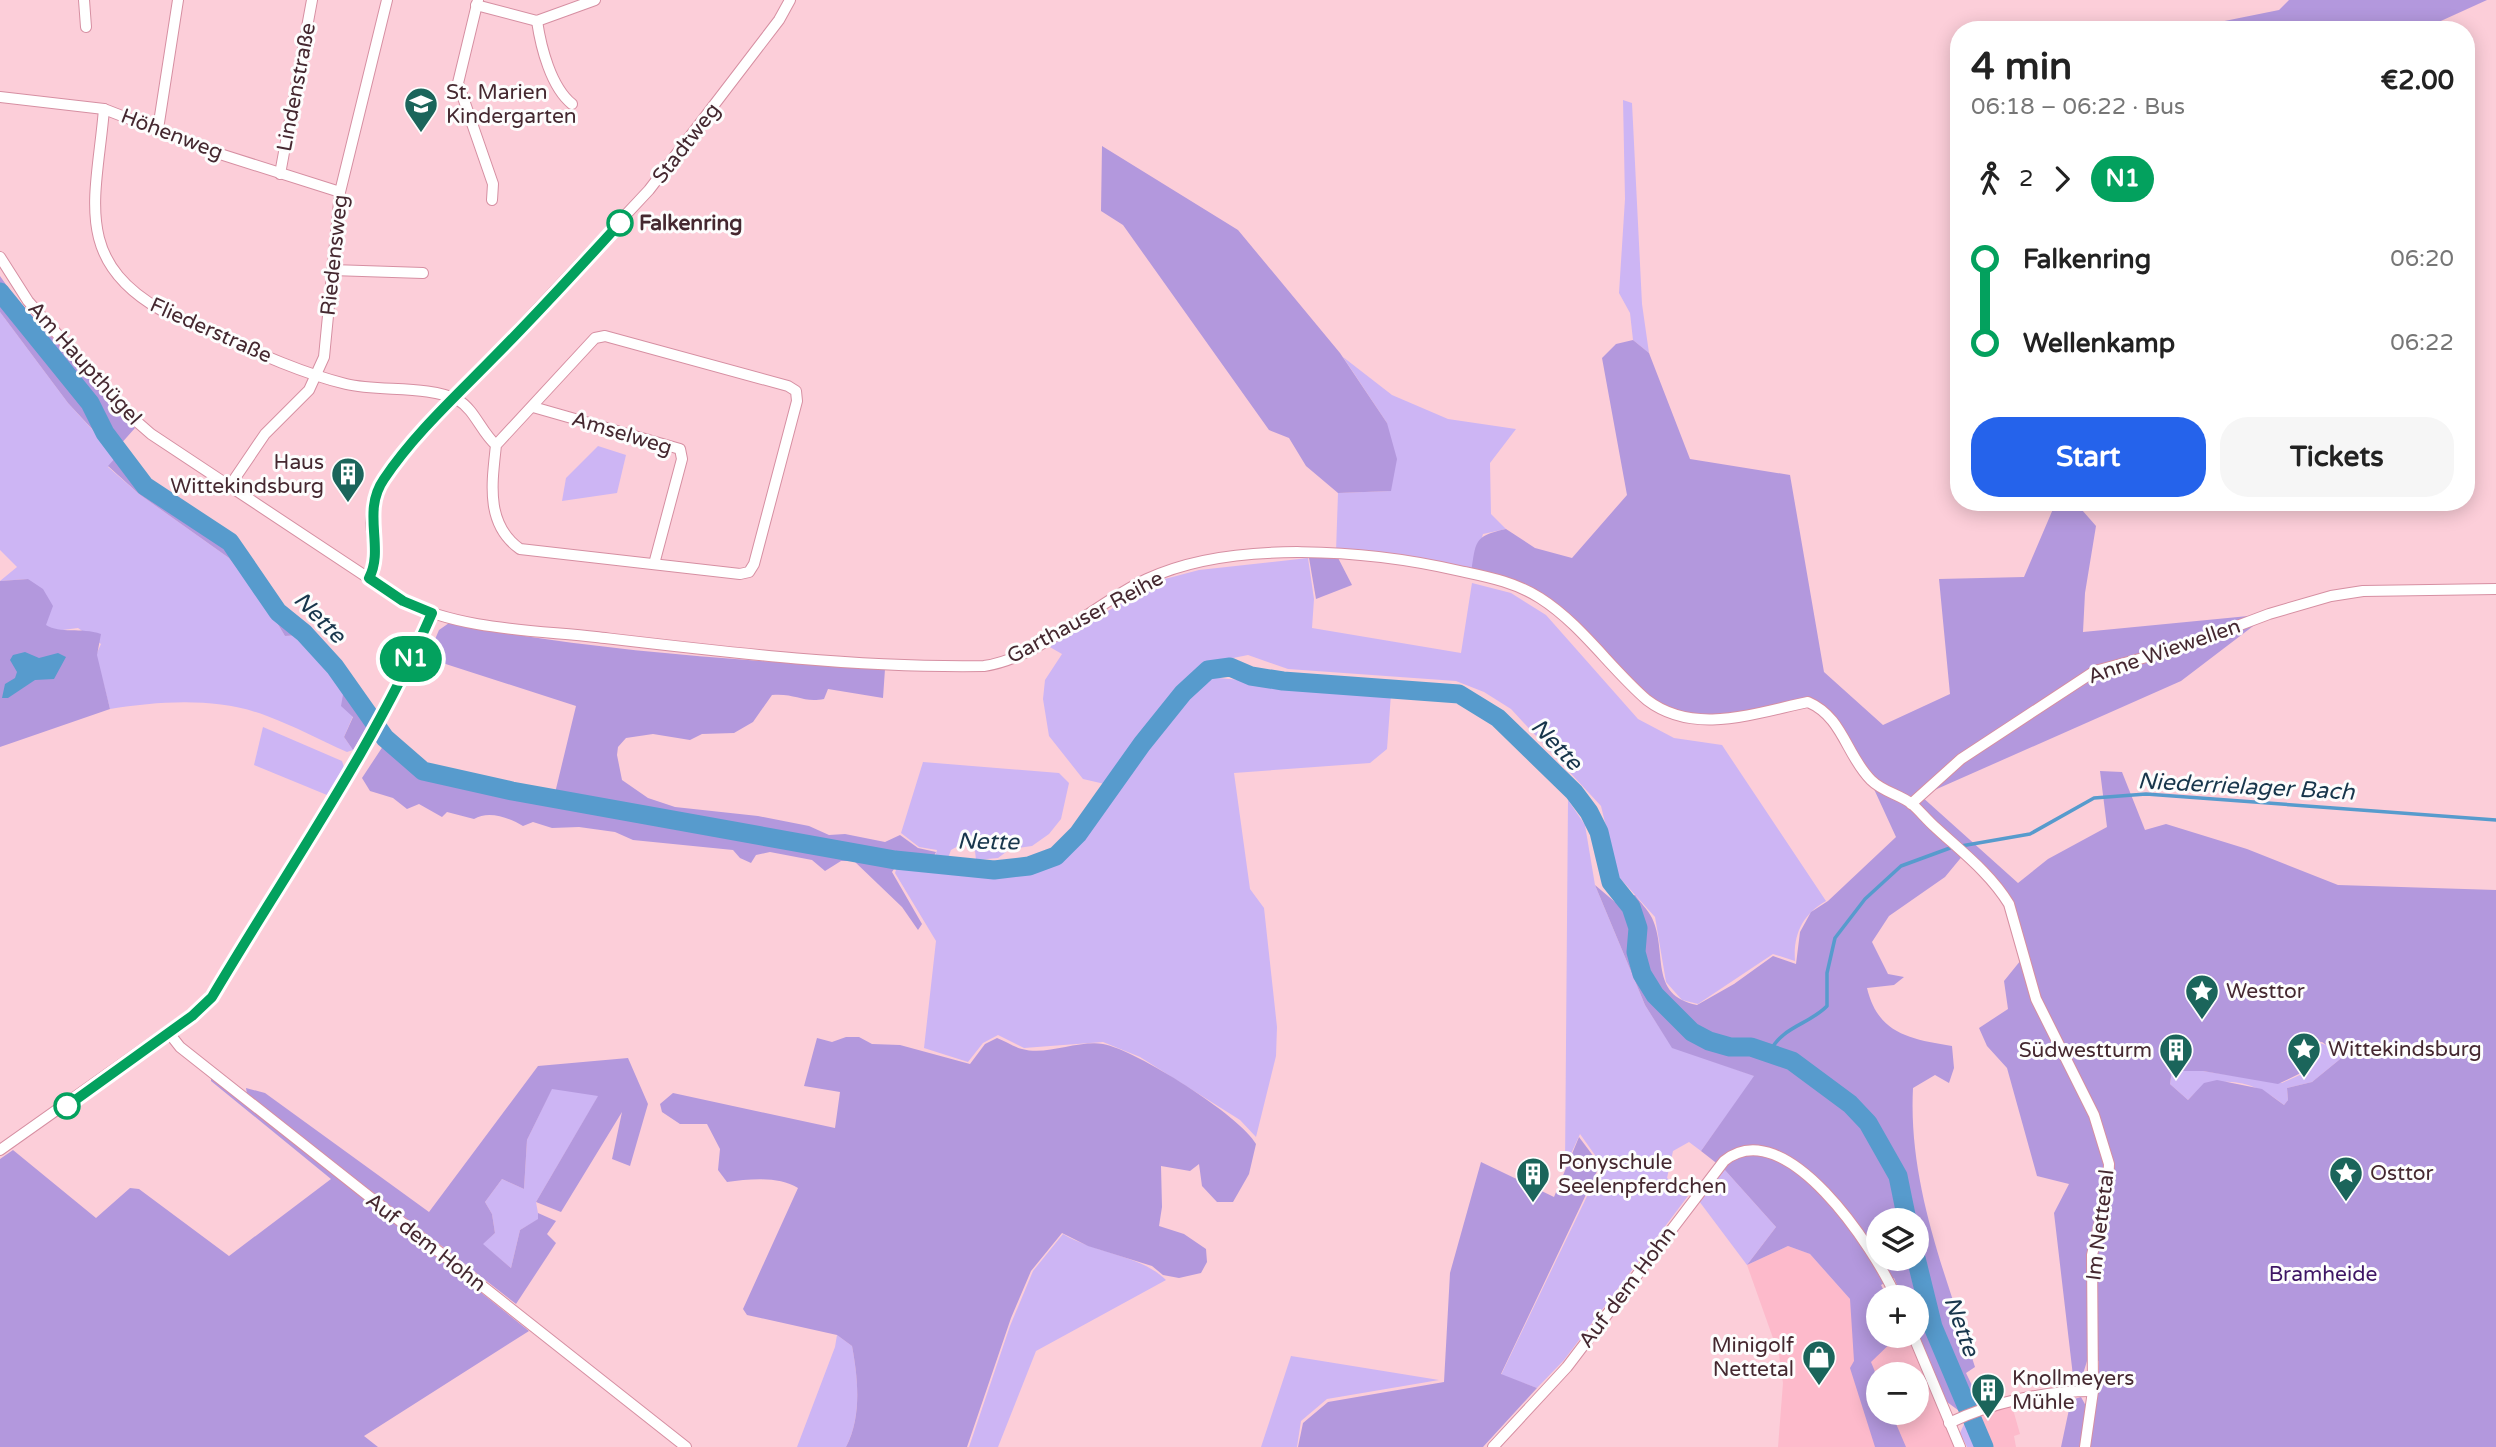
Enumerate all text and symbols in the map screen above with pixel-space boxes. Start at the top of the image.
street label: Lindenstraße [272,21,321,154]
text: 4 min [1971,44,2072,90]
text: €2.00 [2381,65,2454,96]
place label: St. Marien Kindergarten [446,80,577,129]
school or university icon: St. Marien Kindergarten [402,85,440,134]
text: 06:18 – 06:22 · Bus [1971,93,2185,121]
street label: Stadtweg [647,98,726,188]
street label: Höhenweg [117,104,226,165]
icon: walk [1971,160,2009,198]
icon: forward [2043,160,2081,198]
text: N1 [2105,164,2140,193]
text: 2 [2019,165,2033,193]
street label: Riedensweg [316,193,353,317]
marker: Falkenring [607,210,633,236]
place label: Falkenring [639,211,742,236]
text: Falkenring [2023,244,2151,275]
text: 06:20 [2390,245,2454,273]
street label: Fliederstraße [146,292,276,368]
street label: Am Haupthügel [23,296,147,430]
text: Wellenkamp [2023,328,2175,359]
text: 06:22 [2390,329,2454,357]
street label: Amselweg [569,406,675,461]
button: Start [1971,417,2206,497]
button: Tickets [2220,417,2454,497]
place label: Haus Wittekindsburg [170,450,324,499]
building icon: Haus Wittekindsburg [329,455,367,504]
street label: Garthauser Reihe [1003,566,1168,669]
water label: Nette [288,586,352,651]
street label: Anne Wiewellen [2084,614,2244,689]
line badge: N1 [380,636,443,682]
text: N1 [394,644,428,673]
water label: Nette [1525,713,1589,778]
water label: Niederrielager Bach [2137,767,2356,807]
water label: Nette [957,827,1021,857]
place icon: Westtor [2183,972,2221,1021]
place label: Westtor [2226,979,2305,1004]
place icon: Wittekindsburg [2285,1030,2323,1079]
building icon: Südwestturm [2157,1031,2195,1080]
place label: Wittekindsburg [2328,1037,2482,1062]
place label: Südwestturm [2019,1038,2152,1063]
unlabelled marker [54,1093,80,1119]
place label: Ponyschule Seelenpferdchen [1558,1150,1727,1199]
place icon: Osttor [2327,1154,2365,1203]
building icon: Ponyschule Seelenpferdchen [1514,1155,1552,1204]
place label: Osttor [2370,1161,2434,1186]
street label: Im Nettetal [2081,1168,2120,1282]
street label: Auf dem Hohn [361,1188,491,1297]
map controls [1866,1208,1929,1425]
button: layers [1866,1208,1929,1271]
street label: Auf dem Hohn [1574,1222,1681,1353]
park label: Bramheide [2269,1262,2377,1287]
button: + [1866,1285,1929,1348]
water label: Nette [1937,1293,1985,1362]
place label: Minigolf Nettetal [1711,1333,1794,1382]
shop icon: Minigolf Nettetal [1800,1338,1838,1387]
button: − [1866,1362,1929,1425]
place label: Knollmeyers Mühle [2012,1366,2134,1415]
building icon: Knollmeyers Mühle [1969,1371,2007,1420]

